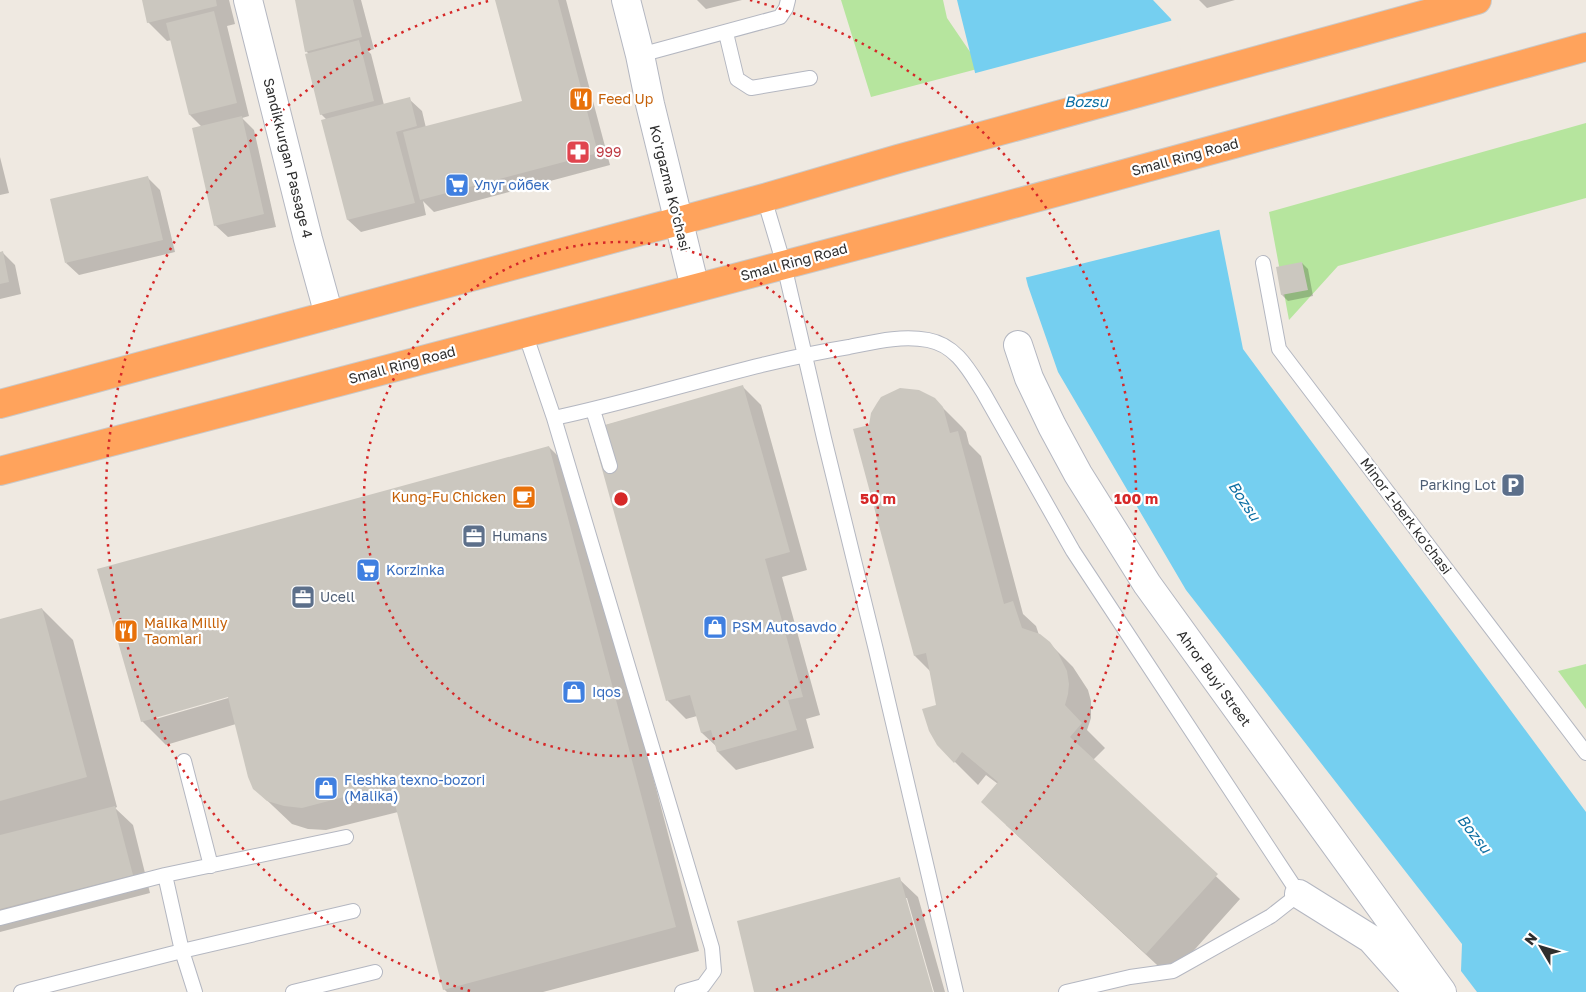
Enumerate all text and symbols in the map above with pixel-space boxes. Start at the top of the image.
street label: Sandikkurgаn Passage 4 [260,76,317,240]
restaurant icon: Feed Up [568,86,594,112]
place label: Feed Up [598,90,653,107]
water label: Bozsu [1064,92,1109,110]
street label: Ko'rgazma Ko'chasi [647,123,694,253]
street label: Small Ring Road [1130,134,1240,179]
pharmacy icon: 999 [565,139,591,165]
place label: 999 [596,143,621,160]
supermarket icon: Улуг ойбек [444,172,470,198]
place label: Улуг ойбек [474,176,550,193]
street label: Small Ring Road [739,239,849,284]
street label: Small Ring Road [347,342,457,387]
street label: Minor 1-berk ko'chasi [1357,454,1456,577]
parking icon: Parking Lot [1500,472,1526,498]
place label: Parking Lot [1419,476,1496,493]
water label: Bozsu [1225,477,1265,524]
cafe icon: Kung-Fu Chicken [511,484,537,510]
place label: Kung-Fu Chicken [391,488,506,505]
text: 50 m [860,489,896,507]
text: 100 m [1114,489,1158,507]
centre of rings [612,490,630,508]
office icon: Humans [461,523,487,549]
place label: Humans [492,527,547,544]
supermarket icon: Korzinka [355,557,381,583]
place label: Korzinka [386,561,445,578]
office icon: Ucell [290,584,316,610]
place label: Ucell [320,588,355,605]
place label: Malika Milliy Taomlari [144,614,228,647]
shop icon: PSM Autosavdo [702,614,728,640]
restaurant icon: Malika Milliy Taomlari [113,618,139,644]
place label: PSM Autosavdo [732,618,837,635]
street label: Ahror Buyi Street [1174,626,1255,729]
shop icon: Iqos [561,679,587,705]
place label: Iqos [592,683,621,700]
place label: Fleshka texno-bozori (Malika) [344,771,485,804]
shop icon: Fleshka texno-bozori (Malika) [313,775,339,801]
water label: Bozsu [1454,811,1496,857]
north arrow [1516,922,1566,972]
text: N [1520,929,1540,948]

